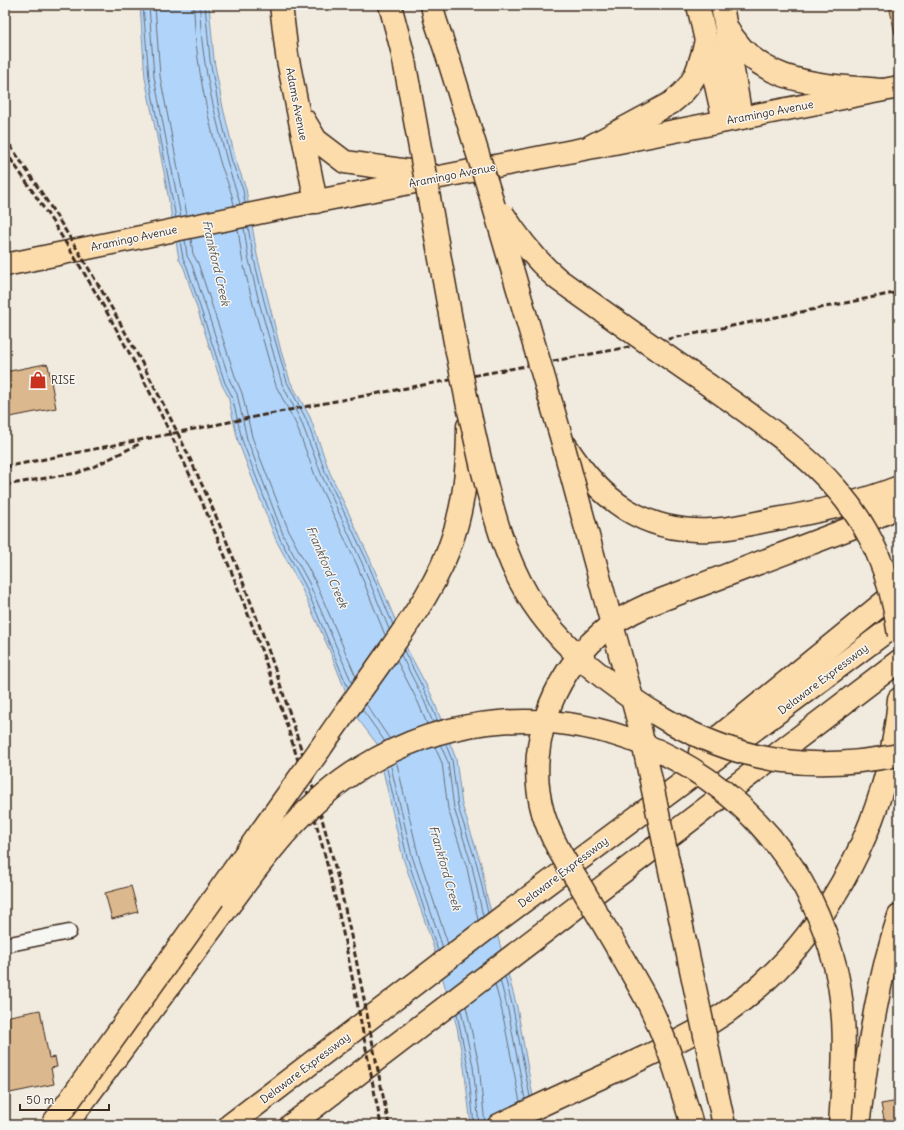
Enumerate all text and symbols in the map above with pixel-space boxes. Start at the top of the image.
street label: Adams Avenue [283,66,311,142]
street label: Aramingo Avenue [725,97,815,127]
street label: Aramingo Avenue [407,160,497,190]
water label: Frankford Creek [199,219,234,308]
street label: Aramingo Avenue [90,222,179,254]
shop icon: RISE [28,370,48,390]
place label: RISE [51,373,75,387]
water label: Frankford Creek [303,524,352,611]
street label: Delaware Expressway [775,640,871,718]
water label: Frankford Creek [426,824,465,913]
street label: Delaware Expressway [515,833,611,911]
street label: Delaware Expressway [257,1029,353,1107]
scale bar [20,1086,109,1112]
text: 50 m [26,1092,55,1107]

